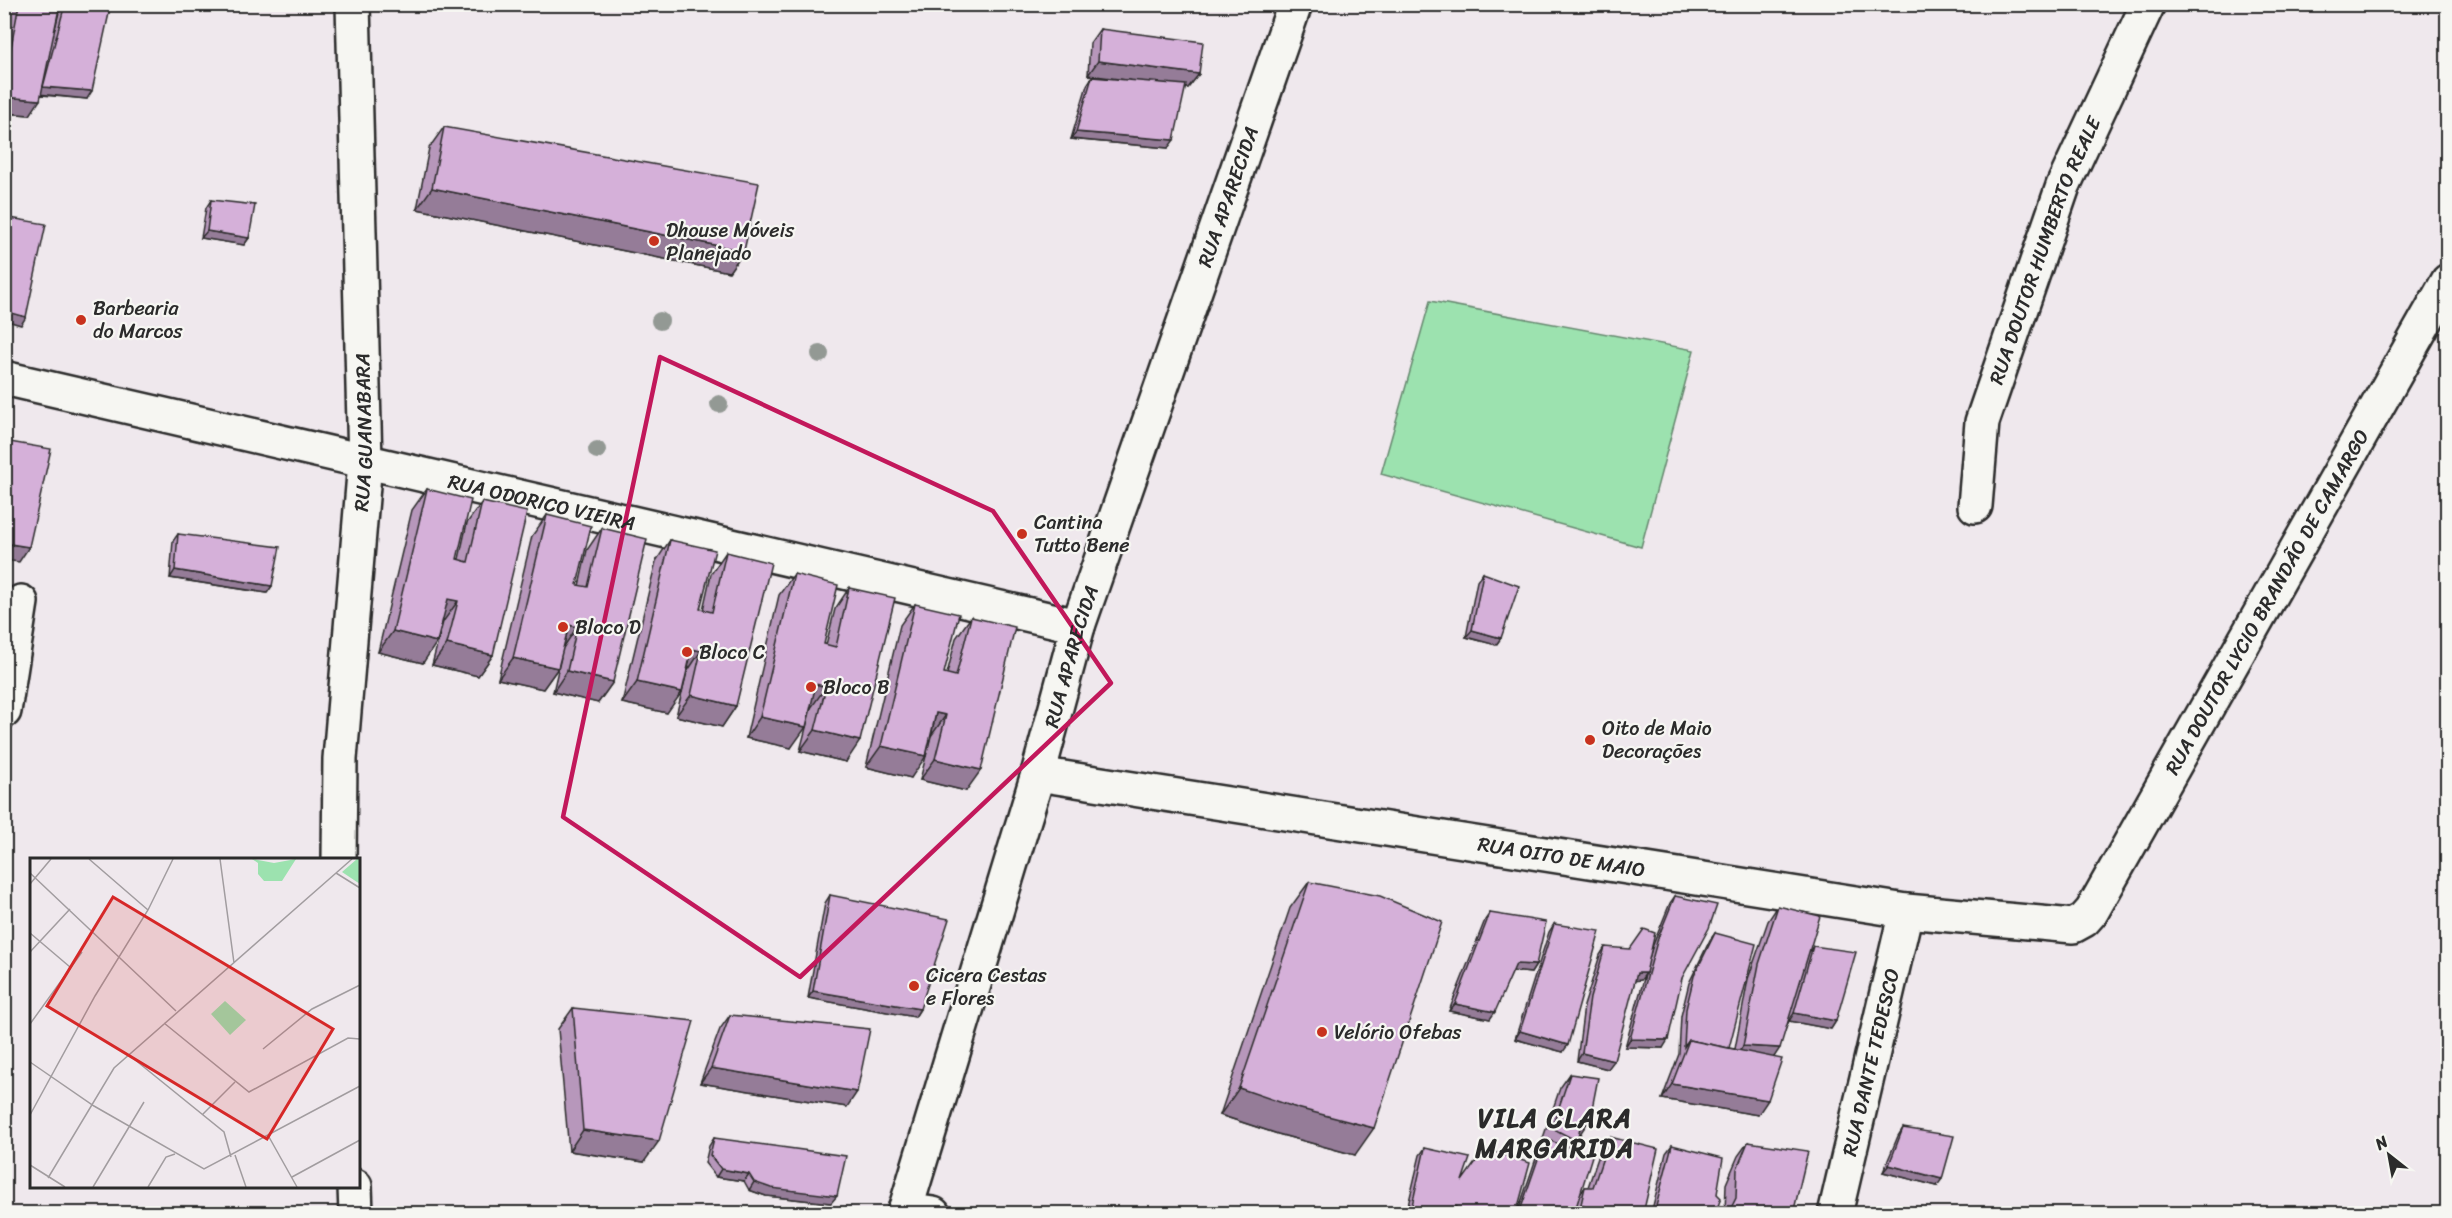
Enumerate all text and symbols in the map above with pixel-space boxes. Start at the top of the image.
street label: RUA DOUTOR HUMBERTO REALE [1979,109,2111,389]
street label: RUA APARECIDA [1187,121,1269,272]
place label: Dhouse Móveis Planejado [666,213,795,271]
marker: Dhouse Móveis Planejado [647,234,661,248]
place label: Barbearia do Marcos [93,291,183,349]
marker: Barbearia do Marcos [74,313,88,327]
street label: RUA GUANABARA [343,352,383,513]
street label: RUA DOUTOR LYCIO BRANDÃO DE CAMARGO [2155,422,2379,781]
street label: RUA ODORICO VIEIRA [445,464,639,541]
place label: Cantina Tutto Bene [1034,505,1129,563]
marker: Cantina Tutto Bene [1015,527,1029,541]
street label: RUA APARECIDA [1034,580,1108,732]
place label: Bloco D [575,610,641,645]
marker: Bloco D [556,620,570,634]
place label: Bloco C [699,635,766,670]
marker: Bloco C [680,645,694,659]
place label: Bloco B [823,670,890,705]
marker: Bloco B [804,680,818,694]
place label: Oito de Maio Decorações [1602,711,1712,769]
marker: Oito de Maio Decorações [1583,733,1597,747]
street label: RUA OITO DE MAIO [1475,826,1648,887]
inset map [30,858,360,1188]
place label: Cicera Cestas e Flores [926,958,1047,1016]
street label: RUA DANTE TEDESCO [1832,965,1910,1160]
marker: Cicera Cestas e Flores [907,979,921,993]
place label: Velório Ofebas [1334,1015,1462,1050]
marker: Velório Ofebas [1315,1025,1329,1039]
district label: VILA CLARA MARGARIDA [1474,1095,1635,1171]
north arrow [2359,1125,2419,1185]
text: N [2368,1127,2395,1158]

